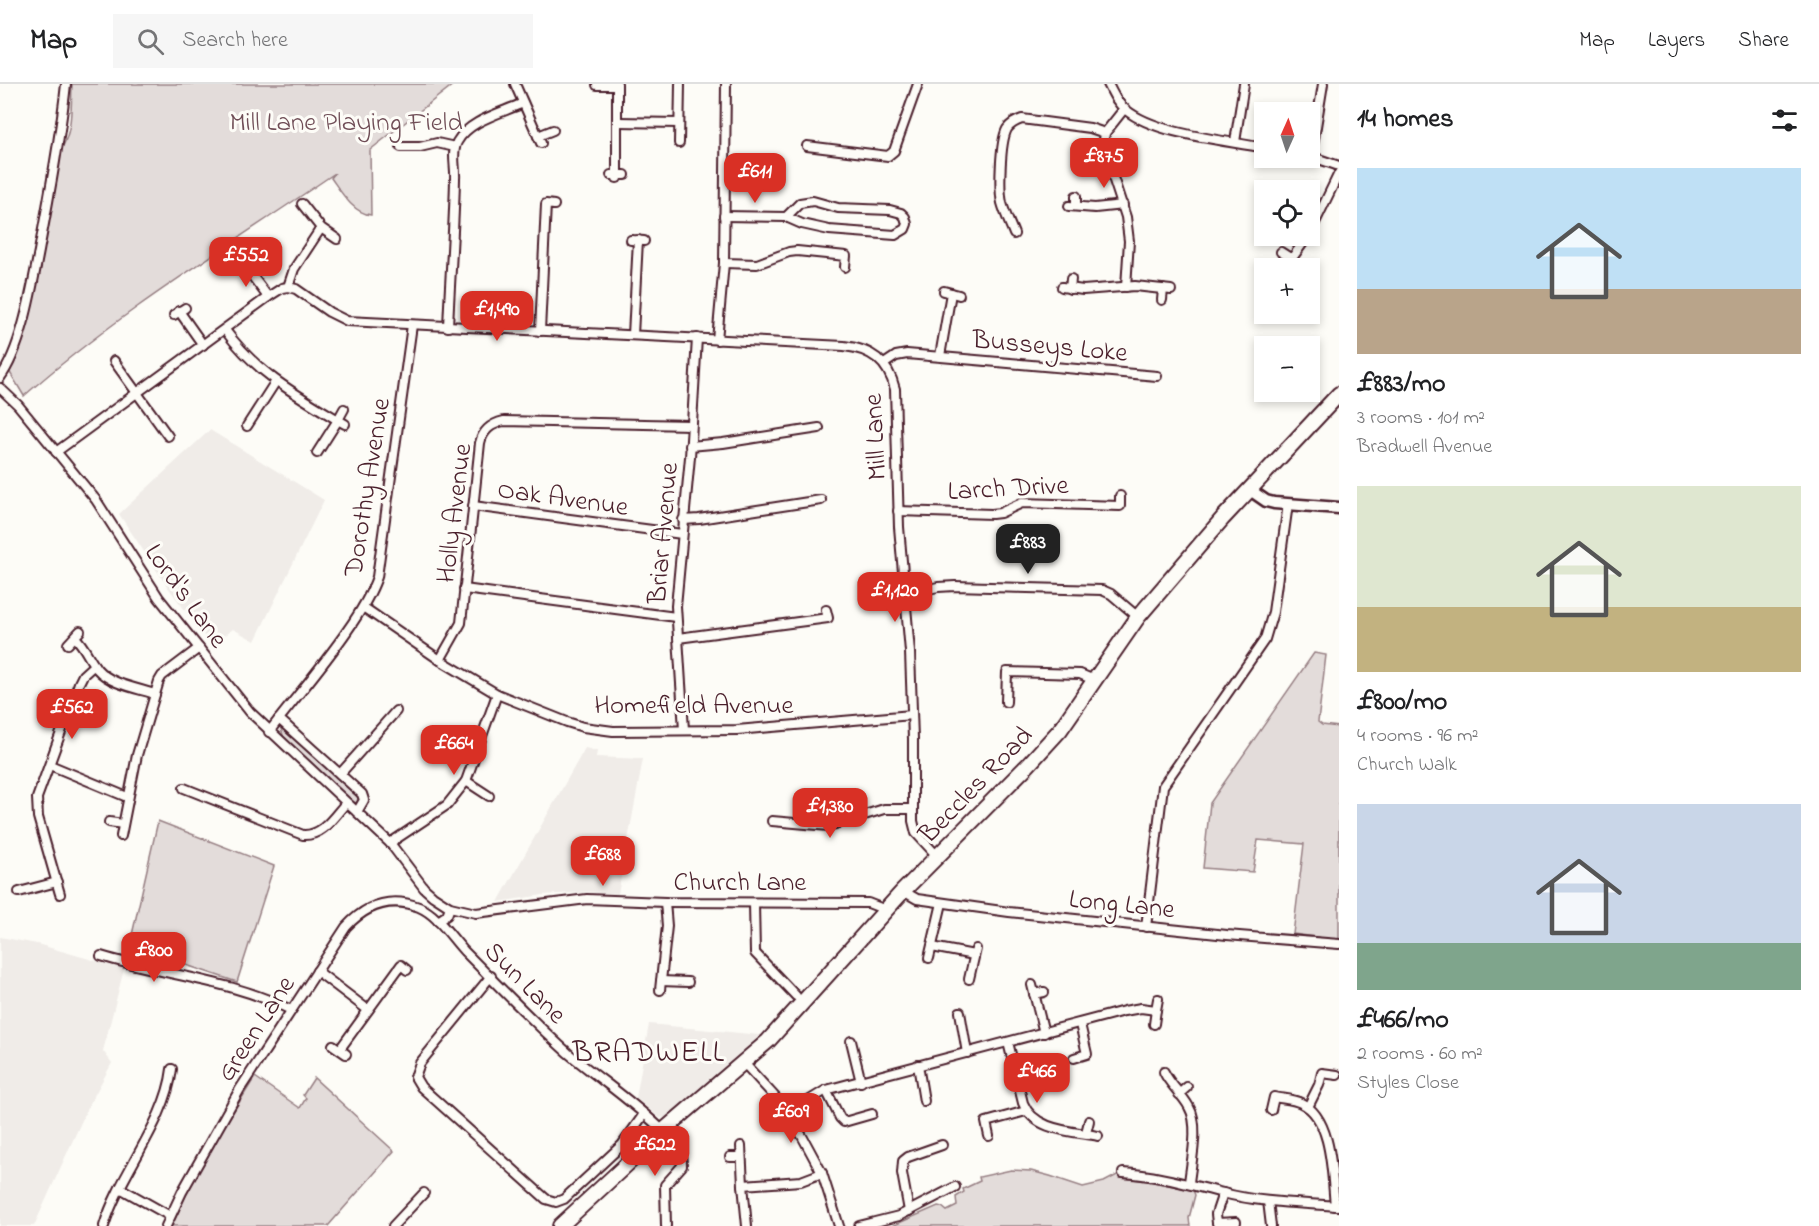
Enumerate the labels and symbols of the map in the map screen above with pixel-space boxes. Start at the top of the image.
north arrow [1254,102,1320,168]
park label: Mill Lane Playing Field [229,104,463,143]
pin: £875 [1068,138,1140,189]
pin: £611 [719,153,791,204]
pin: £552 [210,237,282,288]
pin: £1,490 [448,291,546,342]
street label: Busseys Loke [969,321,1130,374]
street label: Mill Lane [855,391,898,481]
street label: Dorothy Avenue [335,394,402,581]
street label: Holly Avenue [428,440,484,585]
street label: Briar Avenue [639,460,690,607]
street label: Larch Drive [947,467,1070,512]
street label: Oak Avenue [495,471,631,528]
pin: £883 [992,524,1064,575]
street label: Lord's Lane [134,536,237,658]
pin: £1,120 [846,572,944,623]
street label: Homefield Avenue [594,687,795,726]
pin: £562 [36,689,108,740]
street label: Beccles Road [910,718,1043,854]
pin: £664 [418,725,490,776]
pin: £1,380 [781,788,879,839]
pin: £688 [567,836,639,887]
street label: Church Lane [674,864,807,903]
street label: Long Lane [1067,881,1177,931]
pin: £800 [118,932,190,983]
street label: Sun Lane [474,934,575,1035]
street label: Green Lane [208,968,306,1090]
district label: BRADWELL [572,1032,725,1076]
pin: £466 [1001,1053,1073,1104]
pin: £609 [755,1093,827,1144]
pin: £622 [619,1126,691,1177]

